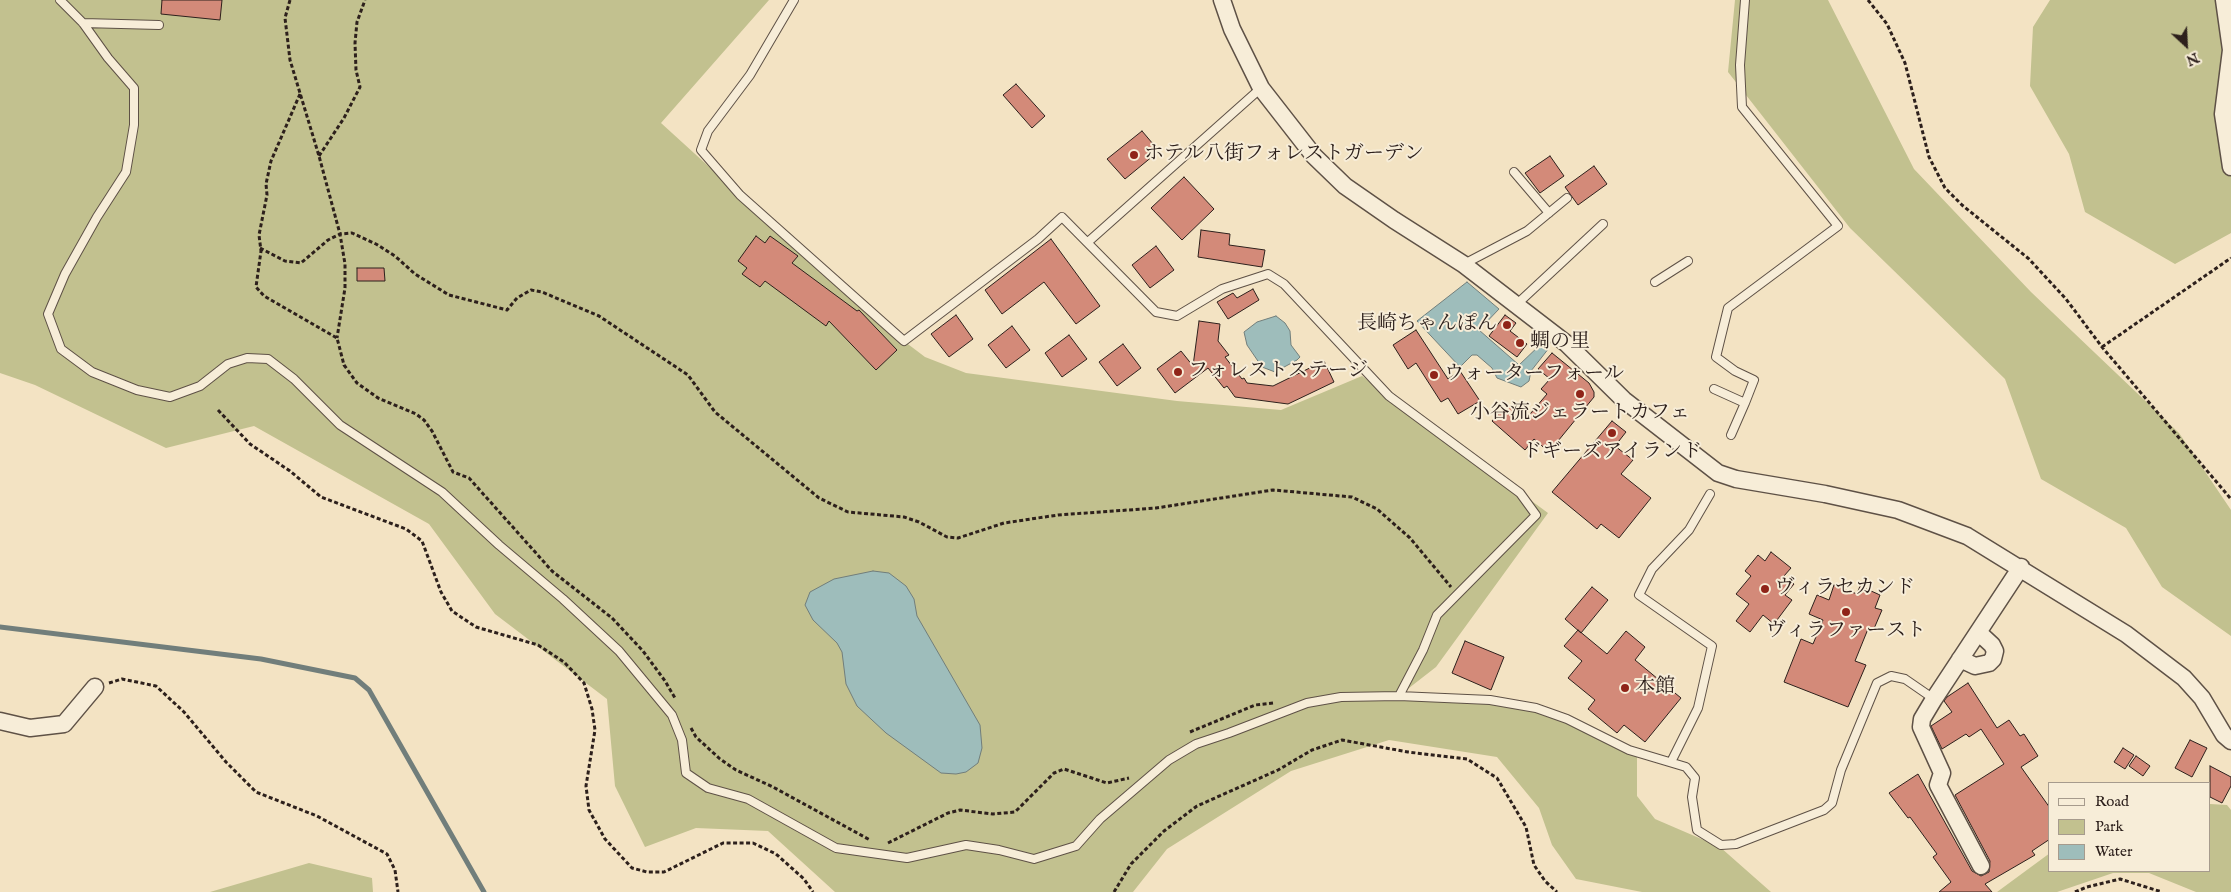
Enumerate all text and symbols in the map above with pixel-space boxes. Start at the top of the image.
north arrow [2161,20,2211,70]
text: N [2183,48,2202,69]
place label: ホテル八街フォレストガーデン [1144,143,1424,167]
marker: ホテル八街フォレストガーデン [1128,149,1140,161]
place label: 長崎ちゃんぽん [1357,313,1497,337]
marker: 長崎ちゃんぽん [1501,319,1513,331]
place label: 蜩の里 [1530,331,1590,355]
marker: 蜩の里 [1514,337,1526,349]
place label: フォレストステージ [1188,360,1368,384]
place label: ウォーターフォール [1444,363,1624,387]
marker: フォレストステージ [1172,366,1184,378]
marker: ウォーターフォール [1428,369,1440,381]
marker: 小谷流ジェラートカフェ [1574,388,1586,400]
place label: 小谷流ジェラートカフェ [1470,402,1690,426]
marker: ドギーズアイランド [1606,427,1618,439]
place label: ドギーズアイランド [1522,441,1702,465]
place label: ヴィラセカンド [1775,577,1915,601]
marker: ヴィラセカンド [1759,583,1771,595]
marker: ヴィラファースト [1840,606,1852,618]
place label: ヴィラファースト [1766,620,1926,644]
place label: 本館 [1635,676,1675,700]
marker: 本館 [1619,682,1631,694]
legend [2048,782,2211,872]
text: Road [2095,792,2129,811]
text: Park [2095,817,2124,836]
text: Water [2095,842,2132,861]

